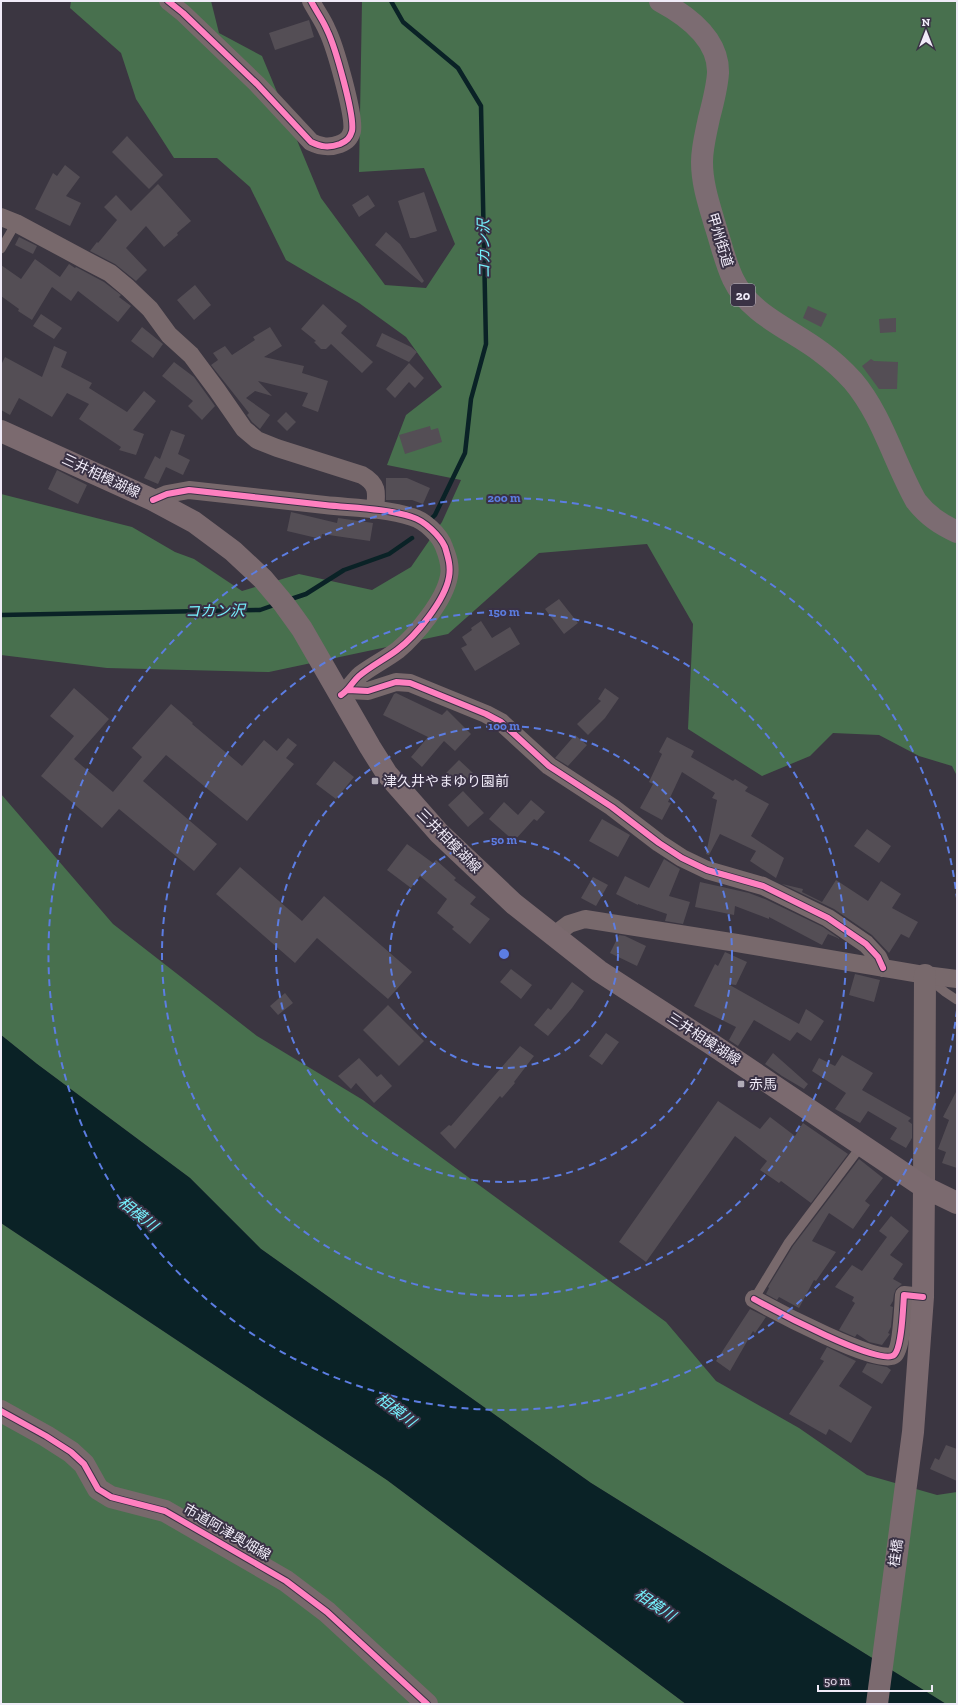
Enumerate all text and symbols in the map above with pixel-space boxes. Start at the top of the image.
north arrow [906,12,946,52]
text: N [922,16,931,29]
street label: 甲州街道 [704,211,736,269]
water label: コカン沢 [474,217,494,279]
road number: 20 [731,284,755,306]
street label: 三井相模湖線 [59,451,143,501]
text: 200 m [487,491,521,505]
water label: コカン沢 [185,601,247,621]
text: 150 m [489,605,520,619]
text: 100 m [488,719,520,733]
place label: 津久井やまゆり園前 [383,773,509,790]
marker: 津久井やまゆり園前 [370,776,380,786]
street label: 三井相模湖線 [413,805,485,877]
text: 50 m [491,833,517,847]
centre of rings [497,947,511,961]
street label: 三井相模湖線 [664,1009,744,1069]
place label: 赤馬 [749,1076,777,1093]
marker: 赤馬 [736,1079,746,1089]
water label: 相模川 [115,1193,163,1236]
water label: 相模川 [373,1389,421,1432]
street label: 市道阿津奥畑線 [180,1500,274,1564]
street label: 桂橋 [886,1538,906,1568]
water label: 相模川 [631,1585,680,1626]
scale bar [818,1667,932,1693]
text: 50 m [824,1674,851,1688]

